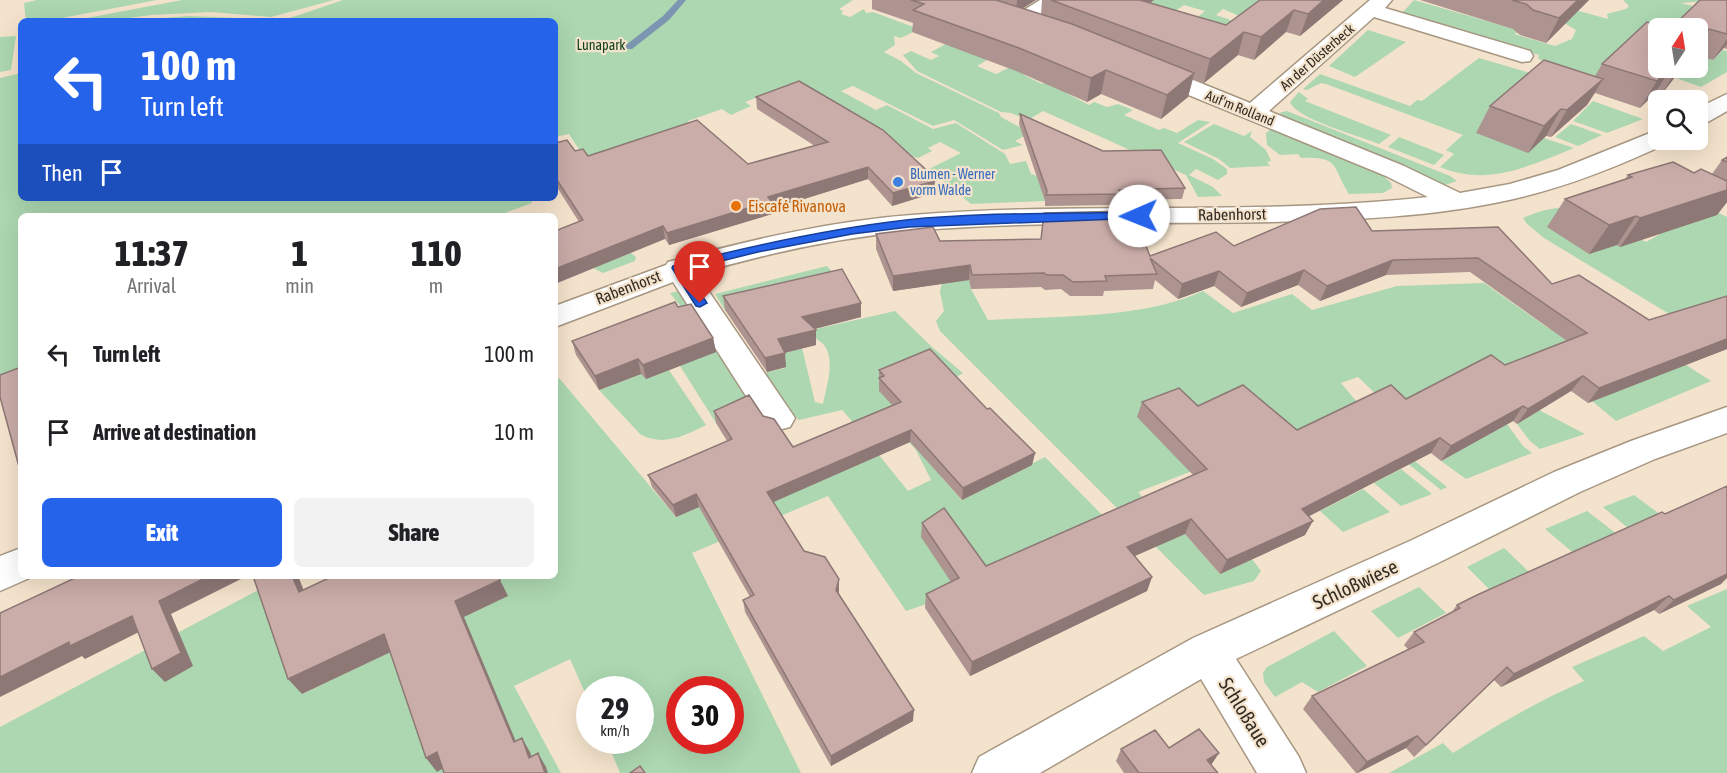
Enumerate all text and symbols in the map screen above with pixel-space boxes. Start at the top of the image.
north arrow [1648,18,1708,78]
map controls [1648,18,1708,150]
street label: An der Düsterbeck [1277,21,1357,93]
park label: Lunapark [577,37,625,53]
text: 100 m [141,41,236,89]
icon: left [42,42,120,120]
street label: Auf'm Rolland [1203,87,1277,129]
button: search [1648,90,1708,150]
text: Turn left [141,91,224,122]
icon: arrive [95,156,128,189]
text: Then [42,160,83,186]
place label: Blumen - Werner vorm Walde [910,166,996,198]
marker: Blumen - Werner vorm Walde [891,175,905,189]
position arrow [1107,184,1171,248]
place label: Eiscafé Rivanova [748,197,846,215]
marker: Eiscafé Rivanova [729,199,743,213]
street label: Rabenhorst [1198,204,1267,224]
text: 11:37 [115,232,189,274]
text: 1 [291,232,308,274]
text: 110 [411,232,461,274]
pin [674,241,725,303]
icon: arrive [683,250,716,283]
street label: Rabenhorst [593,266,663,308]
text: Arrival [127,274,176,297]
text: min [285,274,314,297]
text: m [429,274,443,297]
icon: left [42,338,75,371]
text: Turn left [93,341,160,367]
text: 100 m [484,341,534,367]
icon: arrive [42,416,75,449]
text: Arrive at destination [93,419,256,445]
text: 10 m [494,419,534,445]
button: Exit [42,498,282,567]
button: Share [294,498,534,567]
street label: Schloßwiese [1309,554,1401,614]
street label: Schloßaue [1215,673,1275,751]
speed limit sign: 30 [666,676,744,754]
text: 29 [601,691,629,725]
text: km/h [600,722,630,739]

